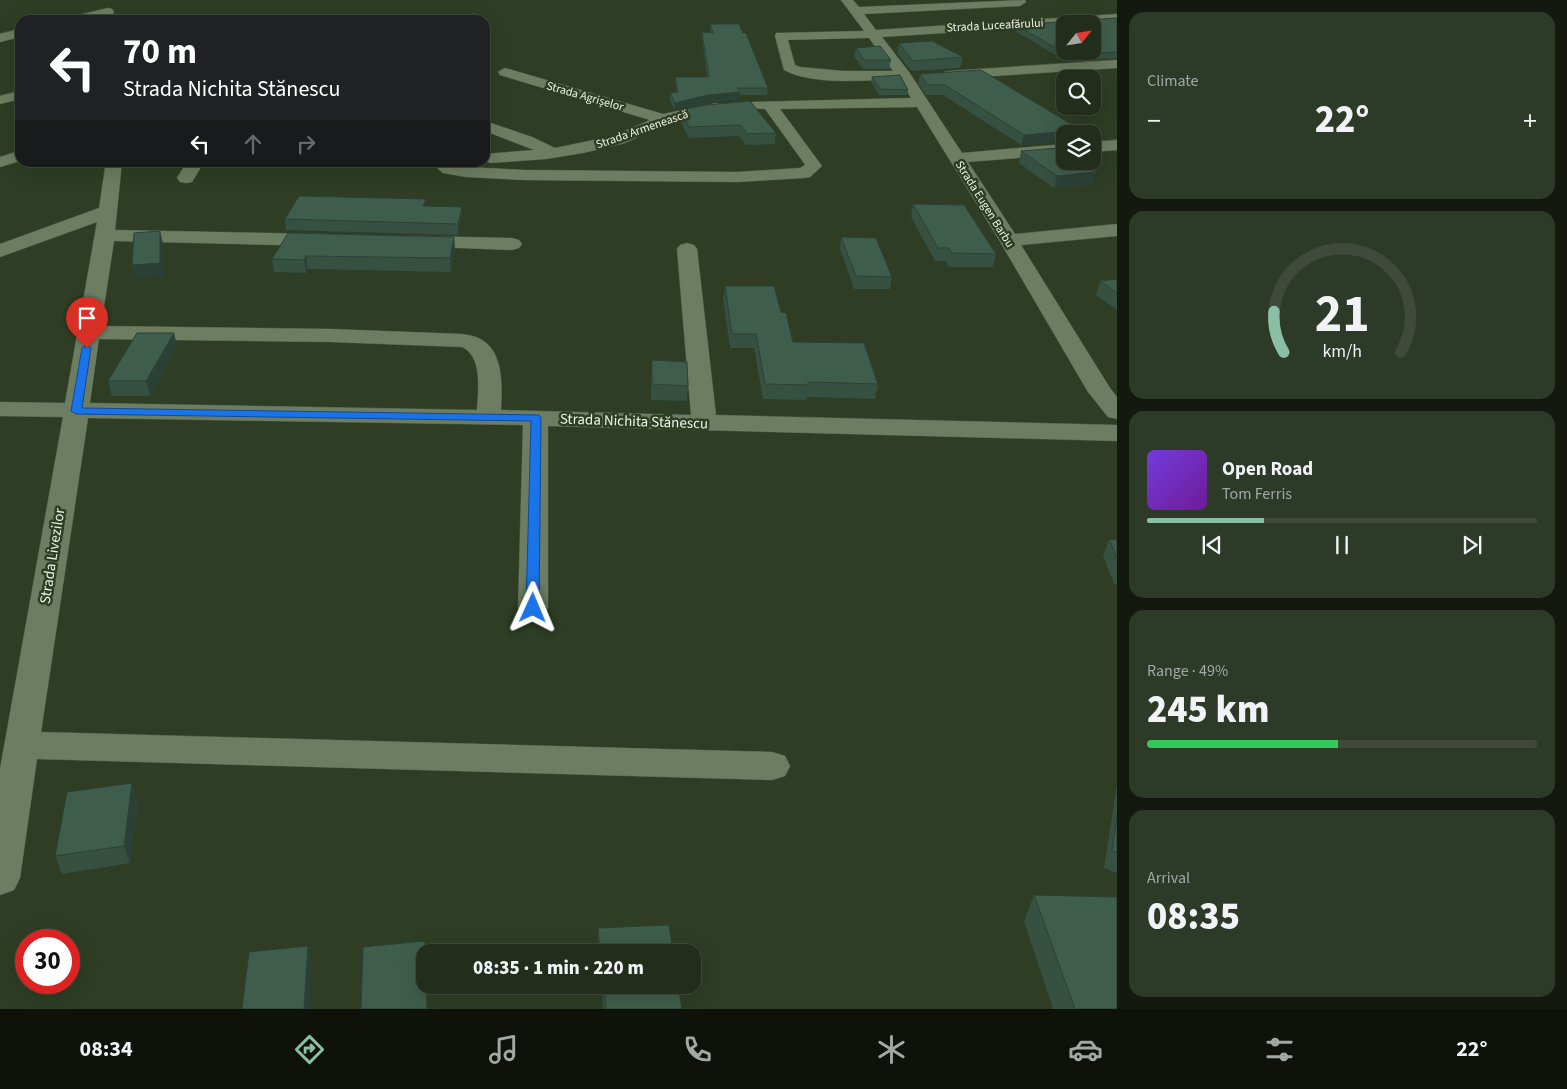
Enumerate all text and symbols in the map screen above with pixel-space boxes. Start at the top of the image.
street label: Strada Luceafărului [946,14,1044,37]
north arrow [1056,15,1101,60]
map controls [1056,15,1101,170]
text: 70 m [123,27,197,77]
icon: left [40,35,105,100]
button: search [1056,70,1101,115]
text: Climate [1147,70,1198,92]
text: Strada Nichita Stănescu [123,73,341,105]
street label: Strada Agrișelor [544,77,626,116]
text: 22° [1315,93,1369,147]
text: − [1147,101,1161,141]
text: + [1523,101,1537,141]
street label: Strada Armenească [594,106,691,153]
button: layers [1056,125,1101,170]
icon: left [186,130,214,158]
icon: ahead [239,130,267,158]
icon: right [292,130,320,158]
street label: Strada Eugen Barbu [951,158,1018,251]
text: 21 [1315,278,1369,352]
pin [66,297,108,348]
icon: arrive [73,304,101,332]
text: km/h [1322,339,1362,364]
street label: Strada Nichita Stănescu [559,408,708,435]
text: Open Road [1222,456,1313,483]
text: Tom Ferris [1222,483,1292,505]
street label: Strada Livezilor [35,506,71,605]
icon: previous [1198,531,1226,559]
icon: pause [1328,531,1356,559]
icon: next [1458,531,1486,559]
position arrow [506,581,558,633]
text: Range · 49% [1147,660,1228,682]
text: 245 km [1147,683,1269,737]
text: Arrival [1147,867,1190,889]
text: 08:35 [1147,890,1240,944]
speed limit sign: 30 [15,929,80,994]
text: 08:35 · 1 min · 220 m [473,955,644,982]
icon: directions [292,1032,327,1067]
icon: music [486,1032,521,1067]
icon: phone [680,1032,715,1067]
icon: climate [874,1032,909,1067]
icon: car [1068,1032,1103,1067]
icon: filters [1262,1032,1297,1067]
text: 08:34 [80,1033,133,1065]
text: 22° [1456,1033,1487,1065]

